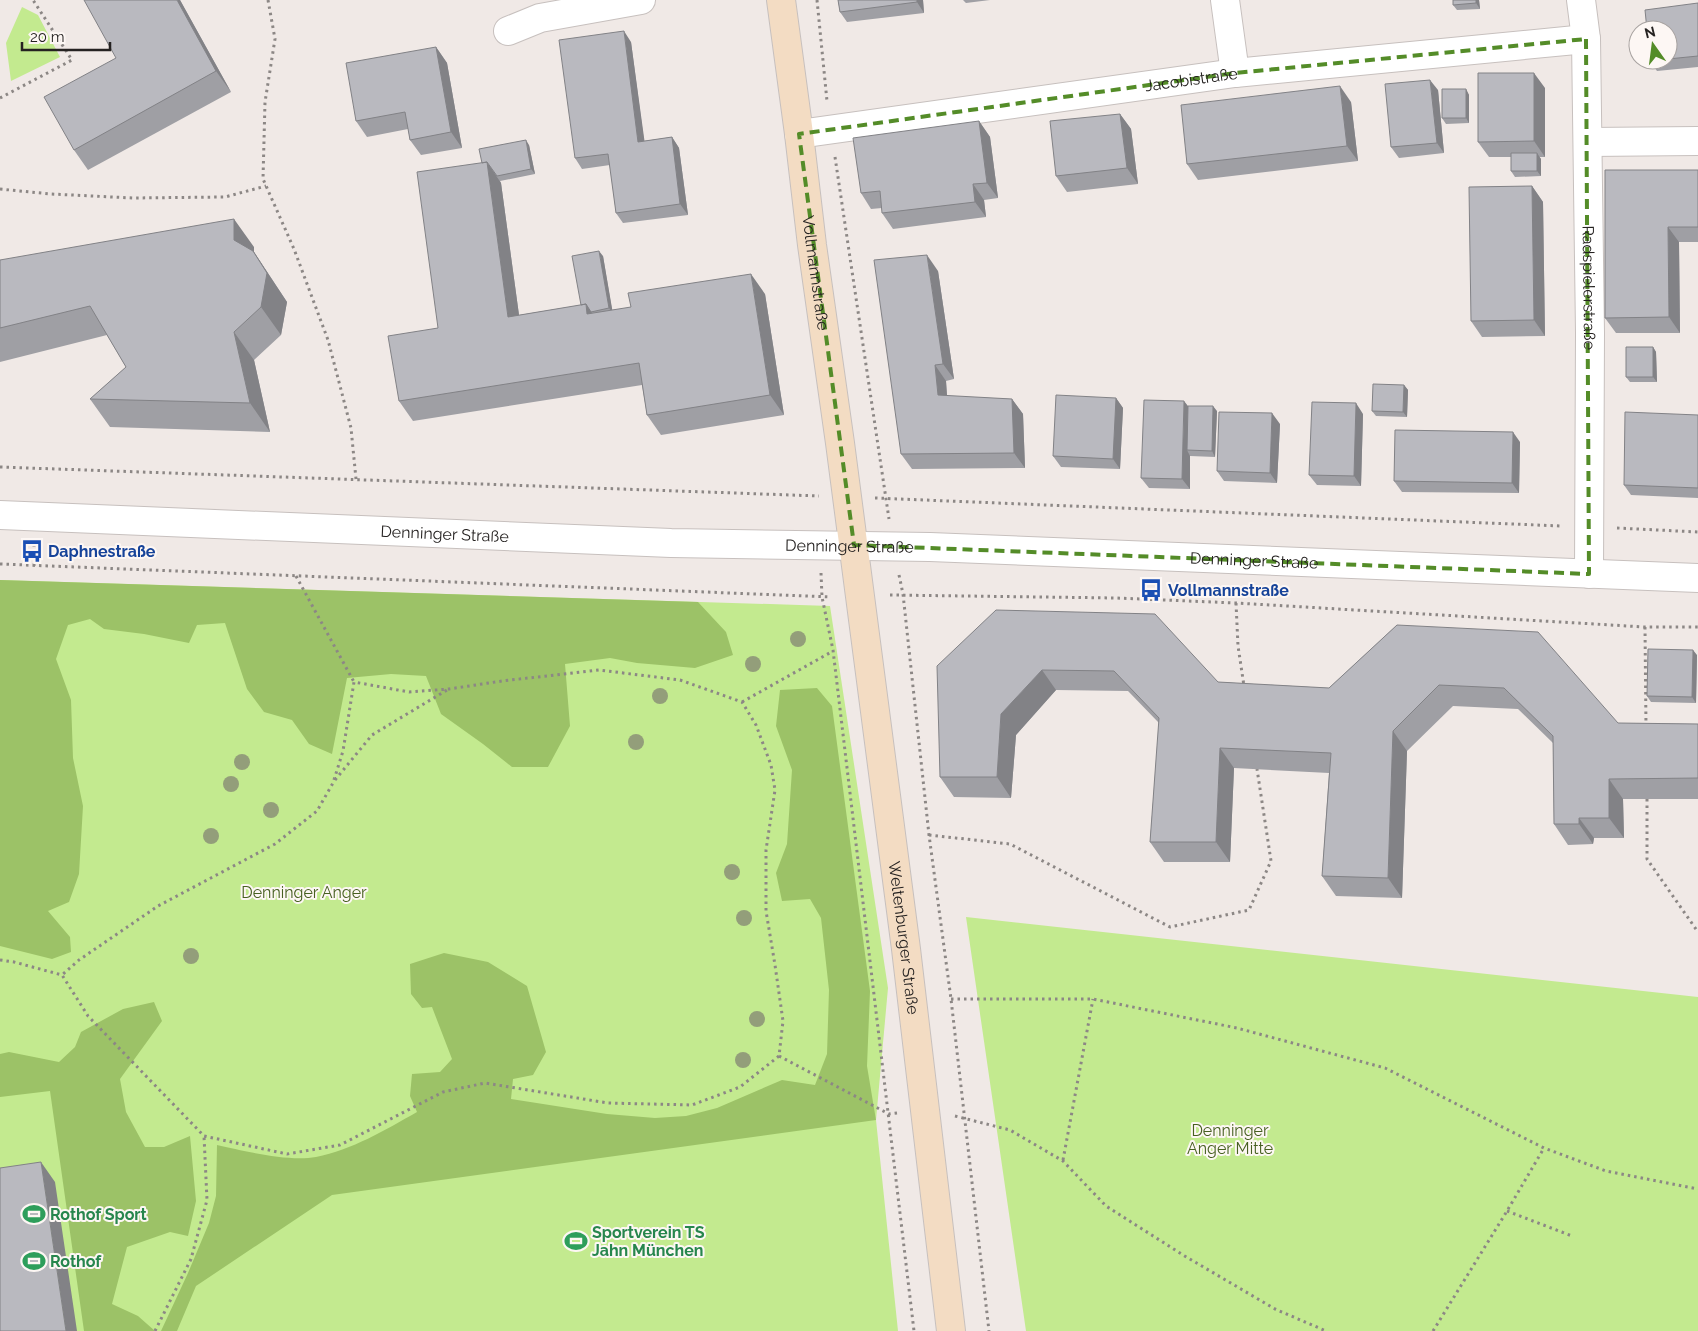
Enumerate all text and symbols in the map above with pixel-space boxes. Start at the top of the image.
scale bar [22,20,110,52]
north arrow [1628,20,1678,70]
text: N [1643,23,1657,41]
text: 20 m [30,28,65,46]
street label: Jacobistraße [1144,64,1239,96]
street label: Vollmannstraße [799,214,833,332]
street label: Radspielerstraße [1579,225,1599,350]
street label: Denninger Straße [380,522,509,546]
street label: Denninger Straße [785,536,914,557]
bus stop icon: Daphnestraße [19,538,45,564]
place label: Daphnestraße [48,542,156,561]
street label: Denninger Straße [1190,548,1319,573]
bus stop icon: Vollmannstraße [1138,577,1164,603]
place label: Vollmannstraße [1168,581,1289,600]
street label: Weltenburger Straße [885,860,923,1016]
park label: Denninger Anger [241,883,367,902]
park label: Denninger Anger Mitte [1187,1121,1273,1158]
sports icon: Rothof Sport [21,1201,47,1227]
place label: Rothof Sport [50,1205,147,1224]
place label: Sportverein TS Jahn München [592,1223,705,1260]
sports icon: Sportverein TS Jahn München [563,1228,589,1254]
sports icon: Rothof [21,1248,47,1274]
place label: Rothof [50,1252,102,1271]

